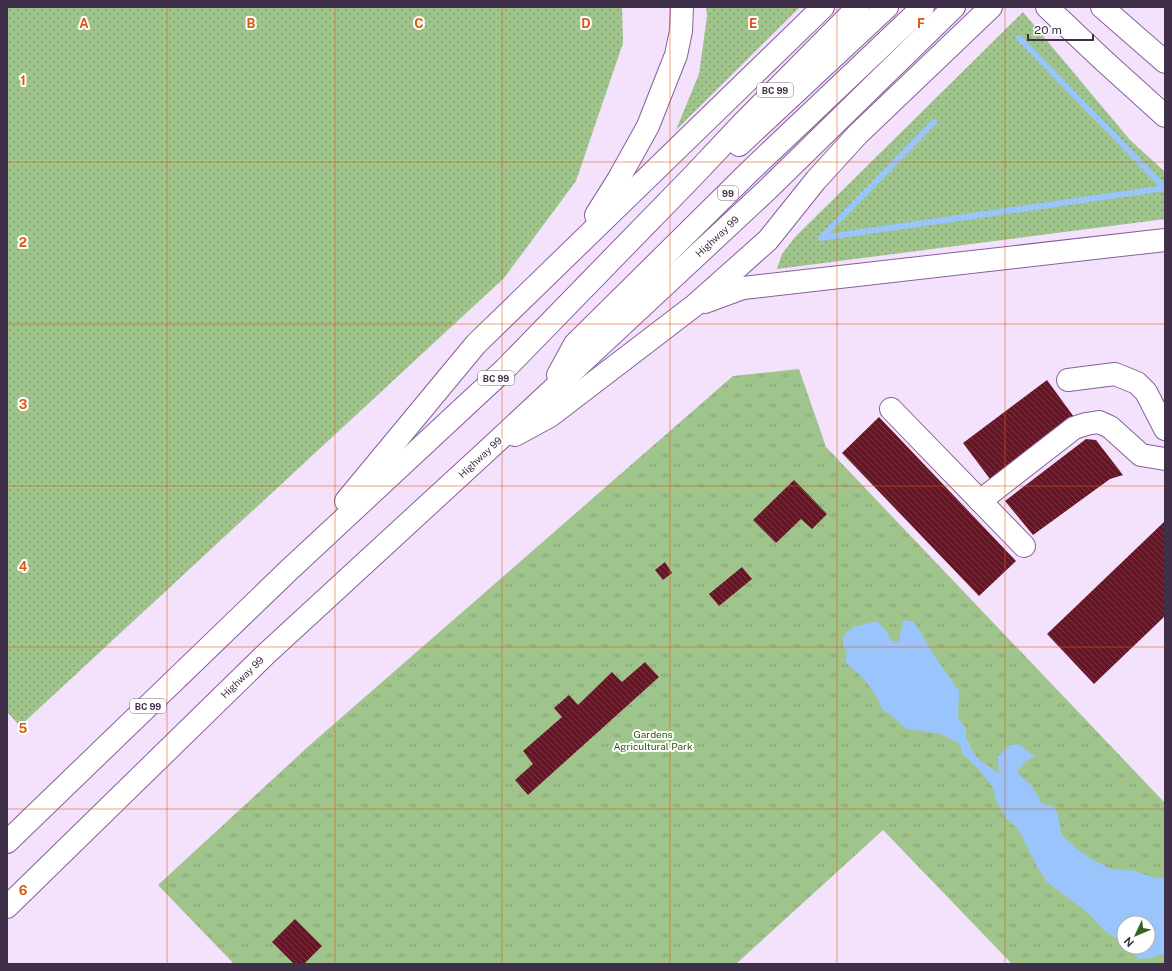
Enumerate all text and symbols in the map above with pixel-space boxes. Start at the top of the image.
text: A [79,16,89,31]
text: B [247,16,256,31]
text: C [414,16,424,31]
text: D [581,16,591,31]
text: E [749,16,757,31]
text: F [917,16,925,31]
scale bar [1028,16,1093,42]
text: 20 m [1034,23,1062,37]
text: 1 [20,73,26,88]
road number: BC 99 [757,83,793,97]
road number: 99 [718,186,738,200]
street label: Highway 99 [693,213,741,259]
text: 2 [19,235,27,250]
road number: BC 99 [478,371,514,385]
text: 3 [19,397,28,412]
street label: Highway 99 [456,434,504,480]
text: 4 [19,559,28,574]
street label: Highway 99 [218,654,266,700]
road number: BC 99 [130,699,166,713]
text: 5 [19,721,28,736]
park label: Gardens Agricultural Park [613,728,693,752]
text: 6 [19,883,28,898]
north arrow [1116,915,1156,955]
text: N [1122,935,1136,949]

